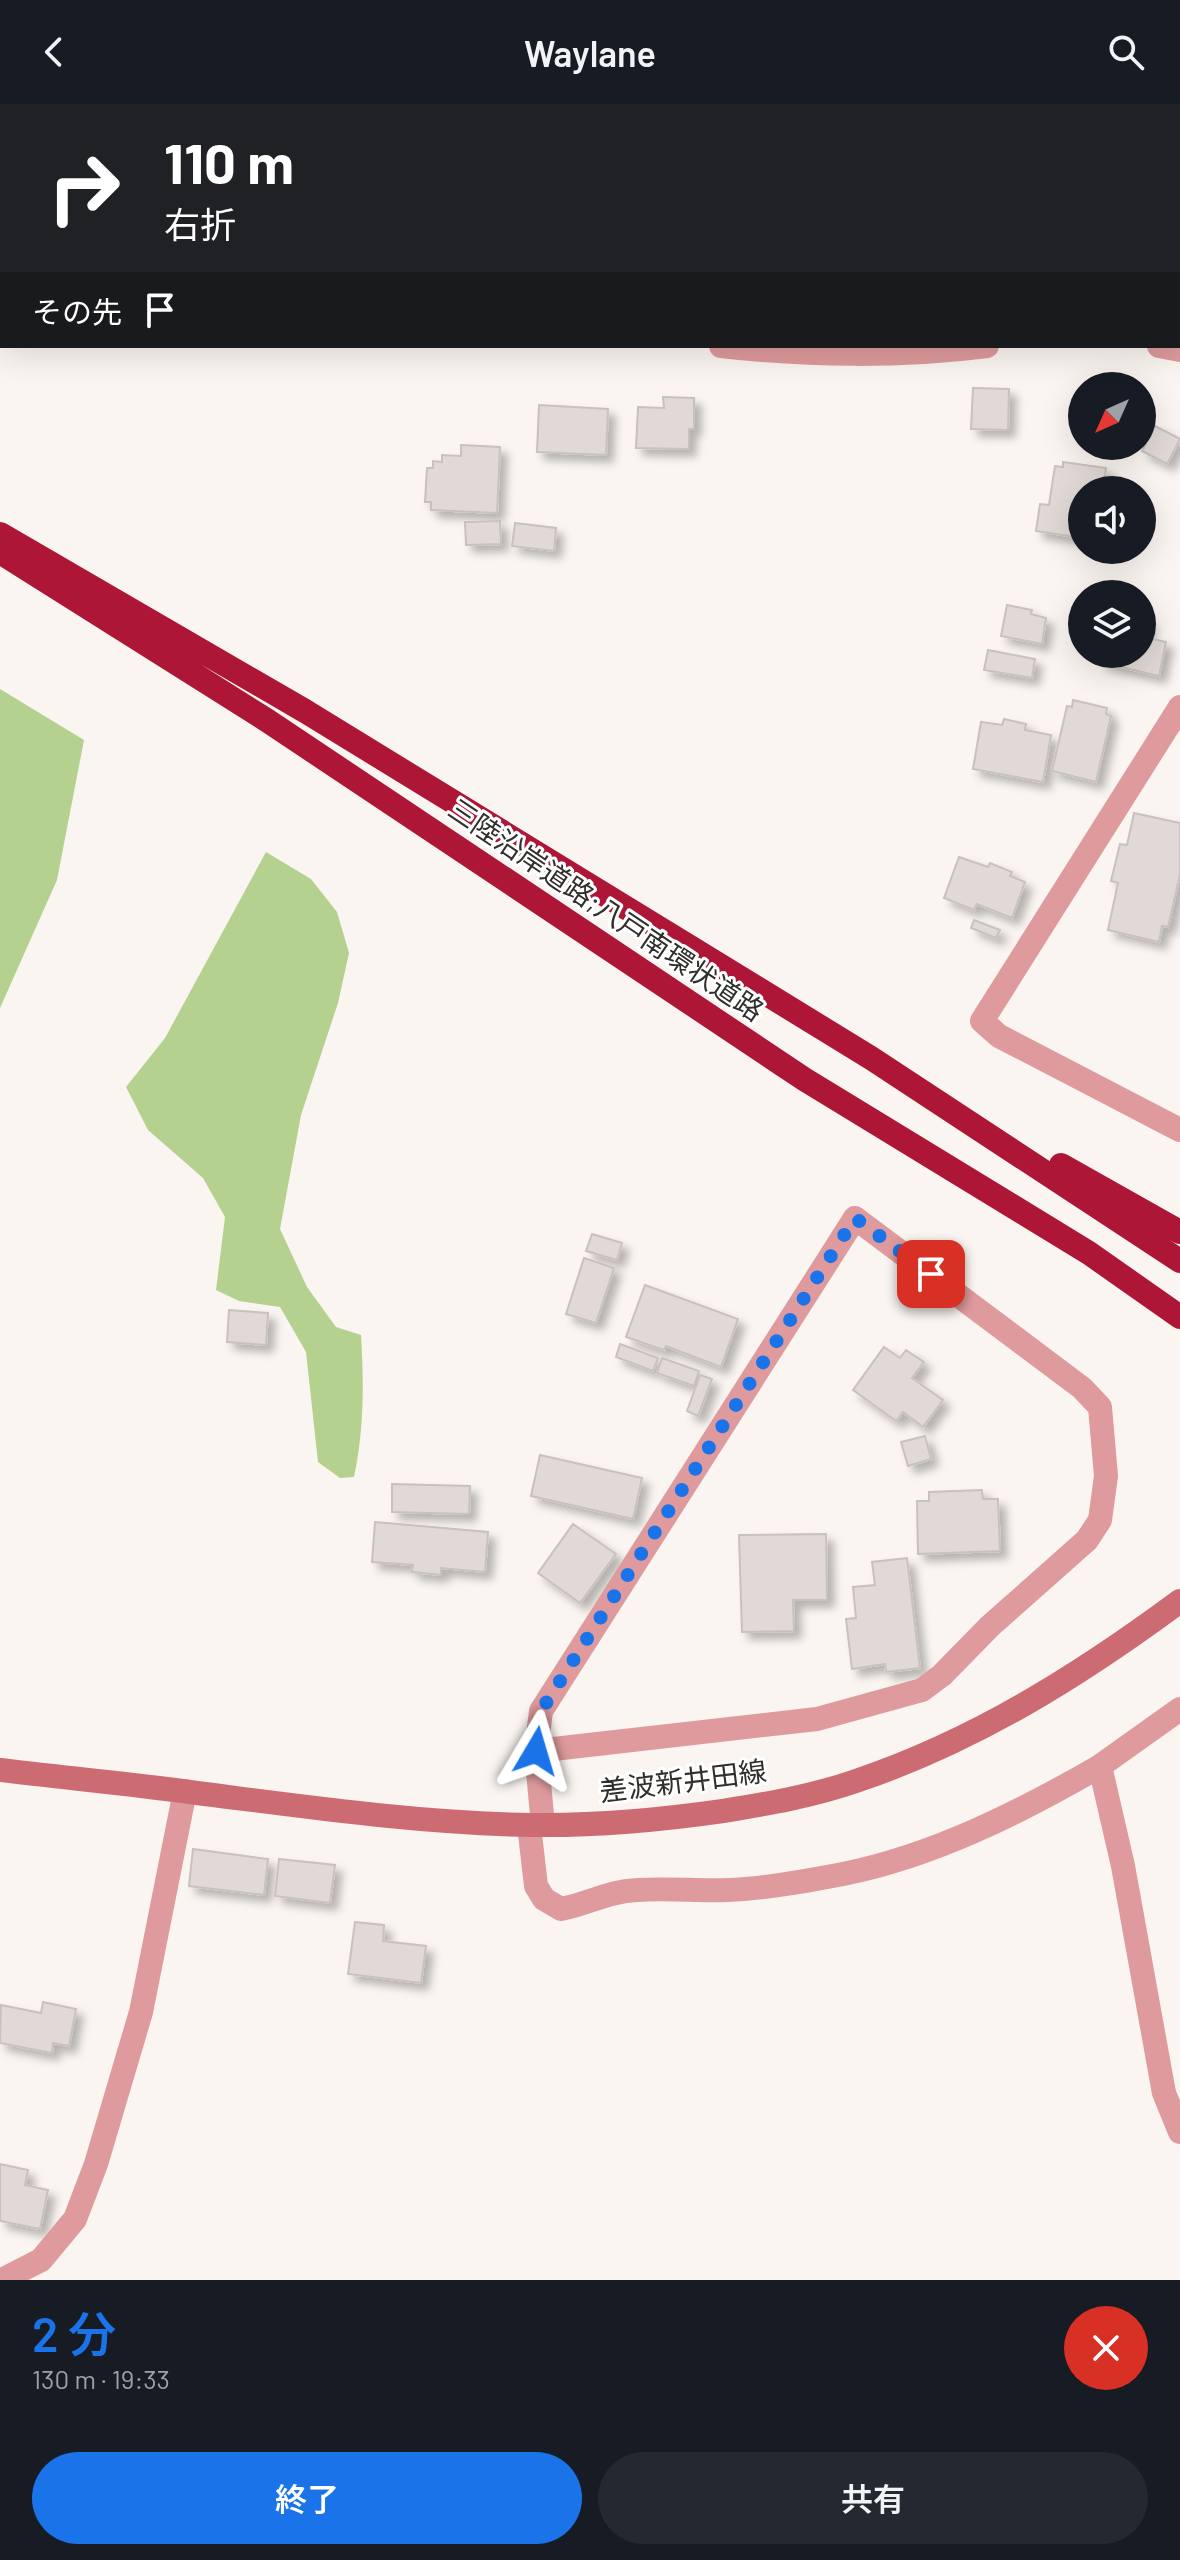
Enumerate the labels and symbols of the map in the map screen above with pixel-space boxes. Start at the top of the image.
north arrow [1068,372,1156,460]
street label: 三陸沿岸道路;八戸南環状道路 [443,791,771,1027]
pin [897,1240,965,1308]
position arrow [494,1709,578,1793]
street label: 差波新井田線 [597,1753,768,1807]

